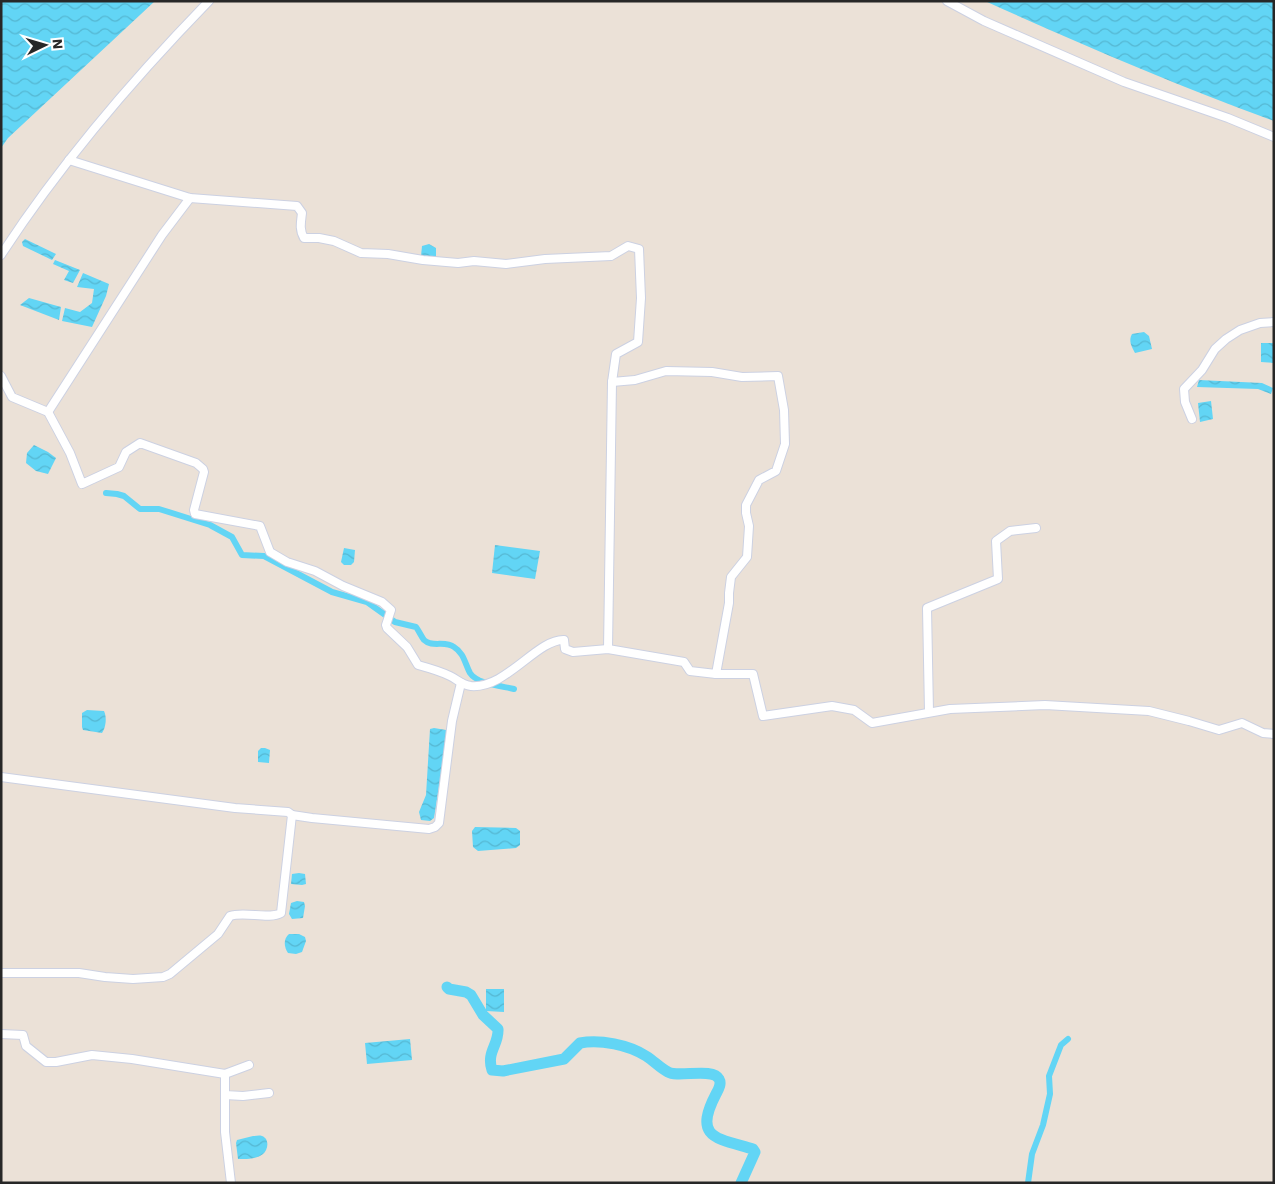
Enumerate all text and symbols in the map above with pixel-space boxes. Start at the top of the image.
north arrow [20,20,70,70]
text: N [50,38,66,50]

